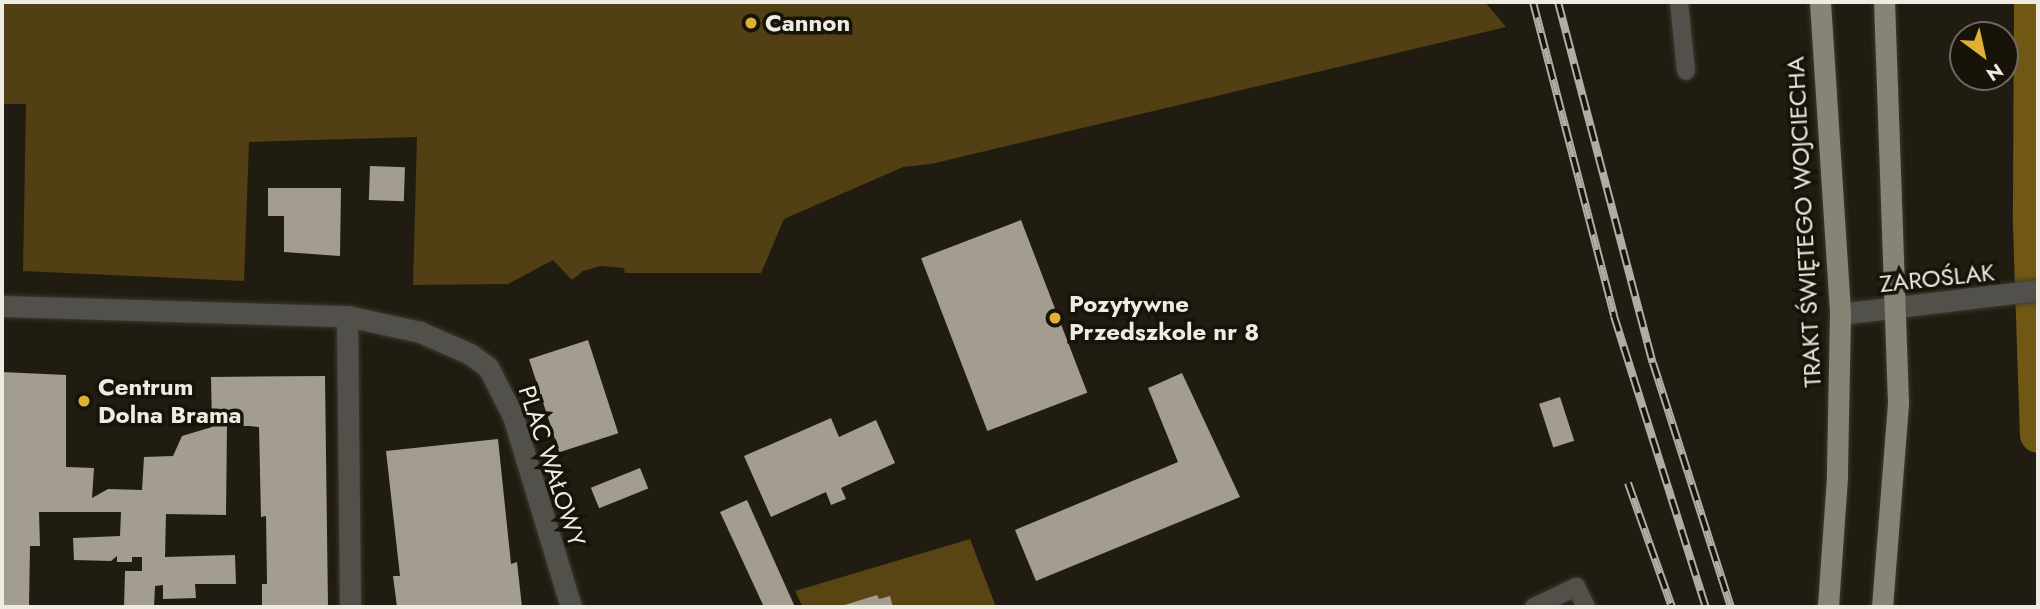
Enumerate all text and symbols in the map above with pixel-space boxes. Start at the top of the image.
place label: Cannon [765,9,850,37]
marker: Cannon [743,15,759,31]
north arrow [1949,21,2019,91]
street label: TRAKT ŚWIĘTEGO WOJCIECHA [1781,56,1827,388]
text: N [1981,57,2008,88]
street label: ZAROŚLAK [1878,258,1996,298]
place label: Pozytywne Przedszkole nr 8 [1069,290,1259,346]
marker: Pozytywne Przedszkole nr 8 [1047,310,1063,326]
place label: Centrum Dolna Brama [98,373,242,429]
street label: PLAC WAŁOWY [512,382,592,550]
marker: Centrum Dolna Brama [76,393,92,409]

